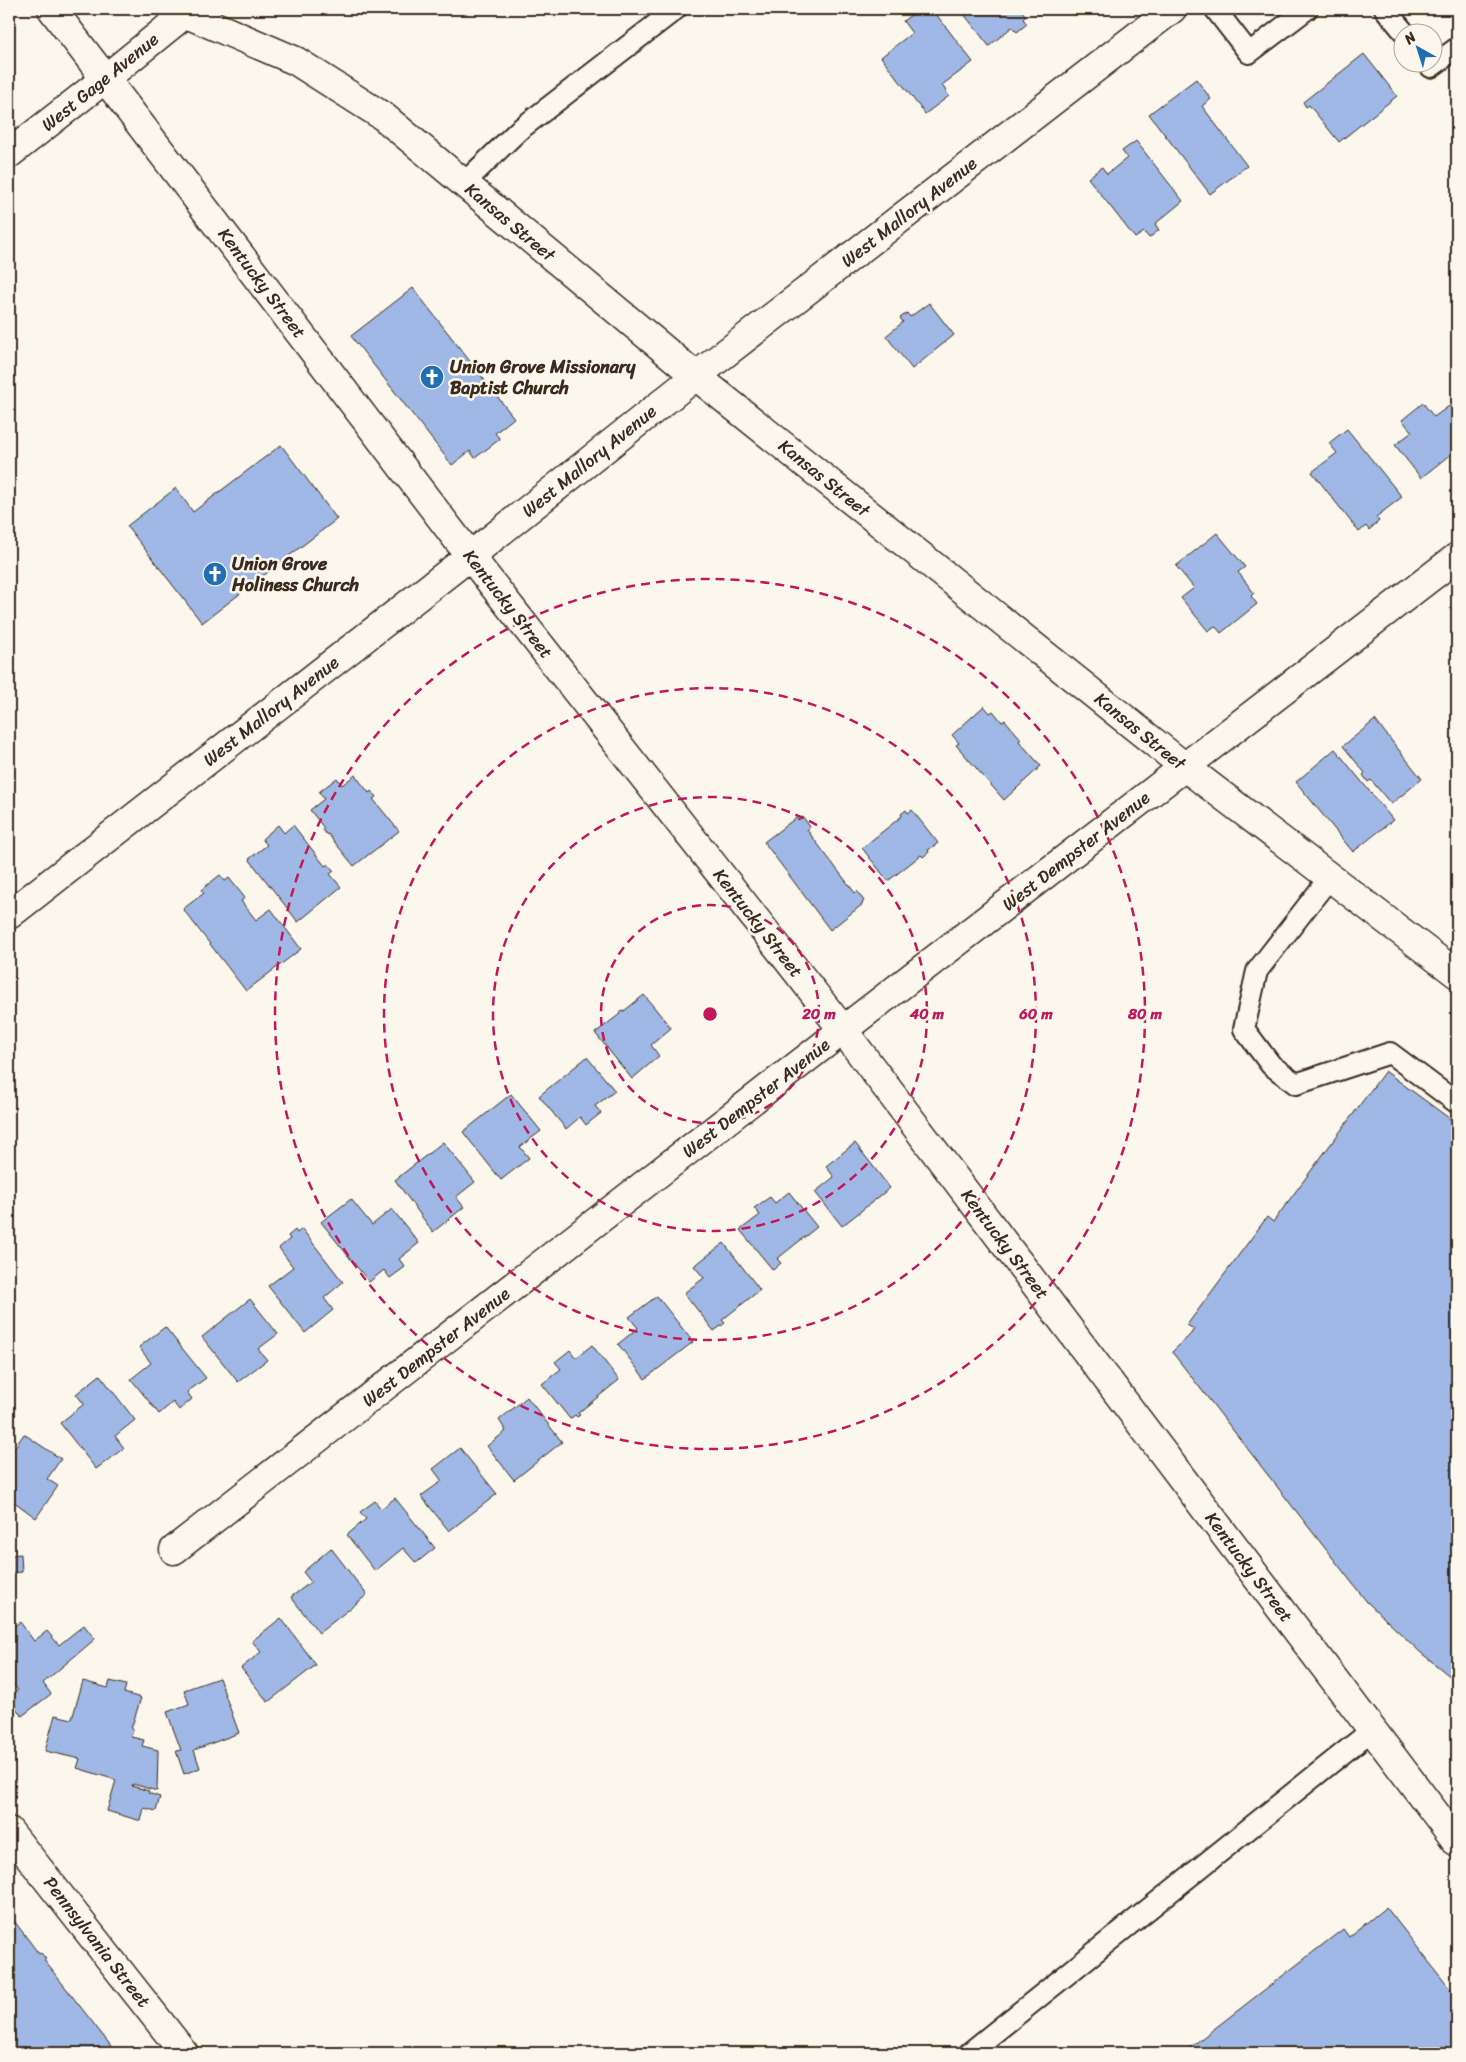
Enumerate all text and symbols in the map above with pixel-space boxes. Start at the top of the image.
north arrow [1394,22,1444,72]
street label: West Gage Avenue [34,24,166,140]
text: N [1398,25,1422,52]
street label: West Mallory Avenue [834,148,985,276]
street label: Kansas Street [457,174,563,270]
street label: Kentucky Street [209,221,315,346]
place label: Union Grove Missionary Baptist Church [450,351,636,404]
church icon: Union Grove Missionary Baptist Church [419,364,445,390]
street label: West Mallory Avenue [514,396,664,526]
street label: Kansas Street [771,431,878,526]
street label: Kentucky Street [455,542,561,666]
place label: Union Grove Holiness Church [231,548,359,601]
church icon: Union Grove Holiness Church [202,561,228,587]
street label: West Mallory Avenue [196,647,347,775]
street label: Kansas Street [1087,684,1194,779]
street label: West Dempster Avenue [995,782,1157,919]
street label: Kentucky Street [705,861,811,985]
text: 20 m [801,1001,836,1027]
text: 40 m [909,1001,945,1027]
text: 60 m [1018,1001,1053,1027]
text: 80 m [1127,1001,1162,1027]
centre of rings [701,1005,719,1023]
street label: West Dempster Avenue [675,1029,837,1166]
street label: Kentucky Street [952,1182,1058,1307]
street label: West Dempster Avenue [355,1278,517,1415]
street label: Kentucky Street [1196,1505,1302,1630]
street label: Pennsylvania Street [35,1869,159,2015]

